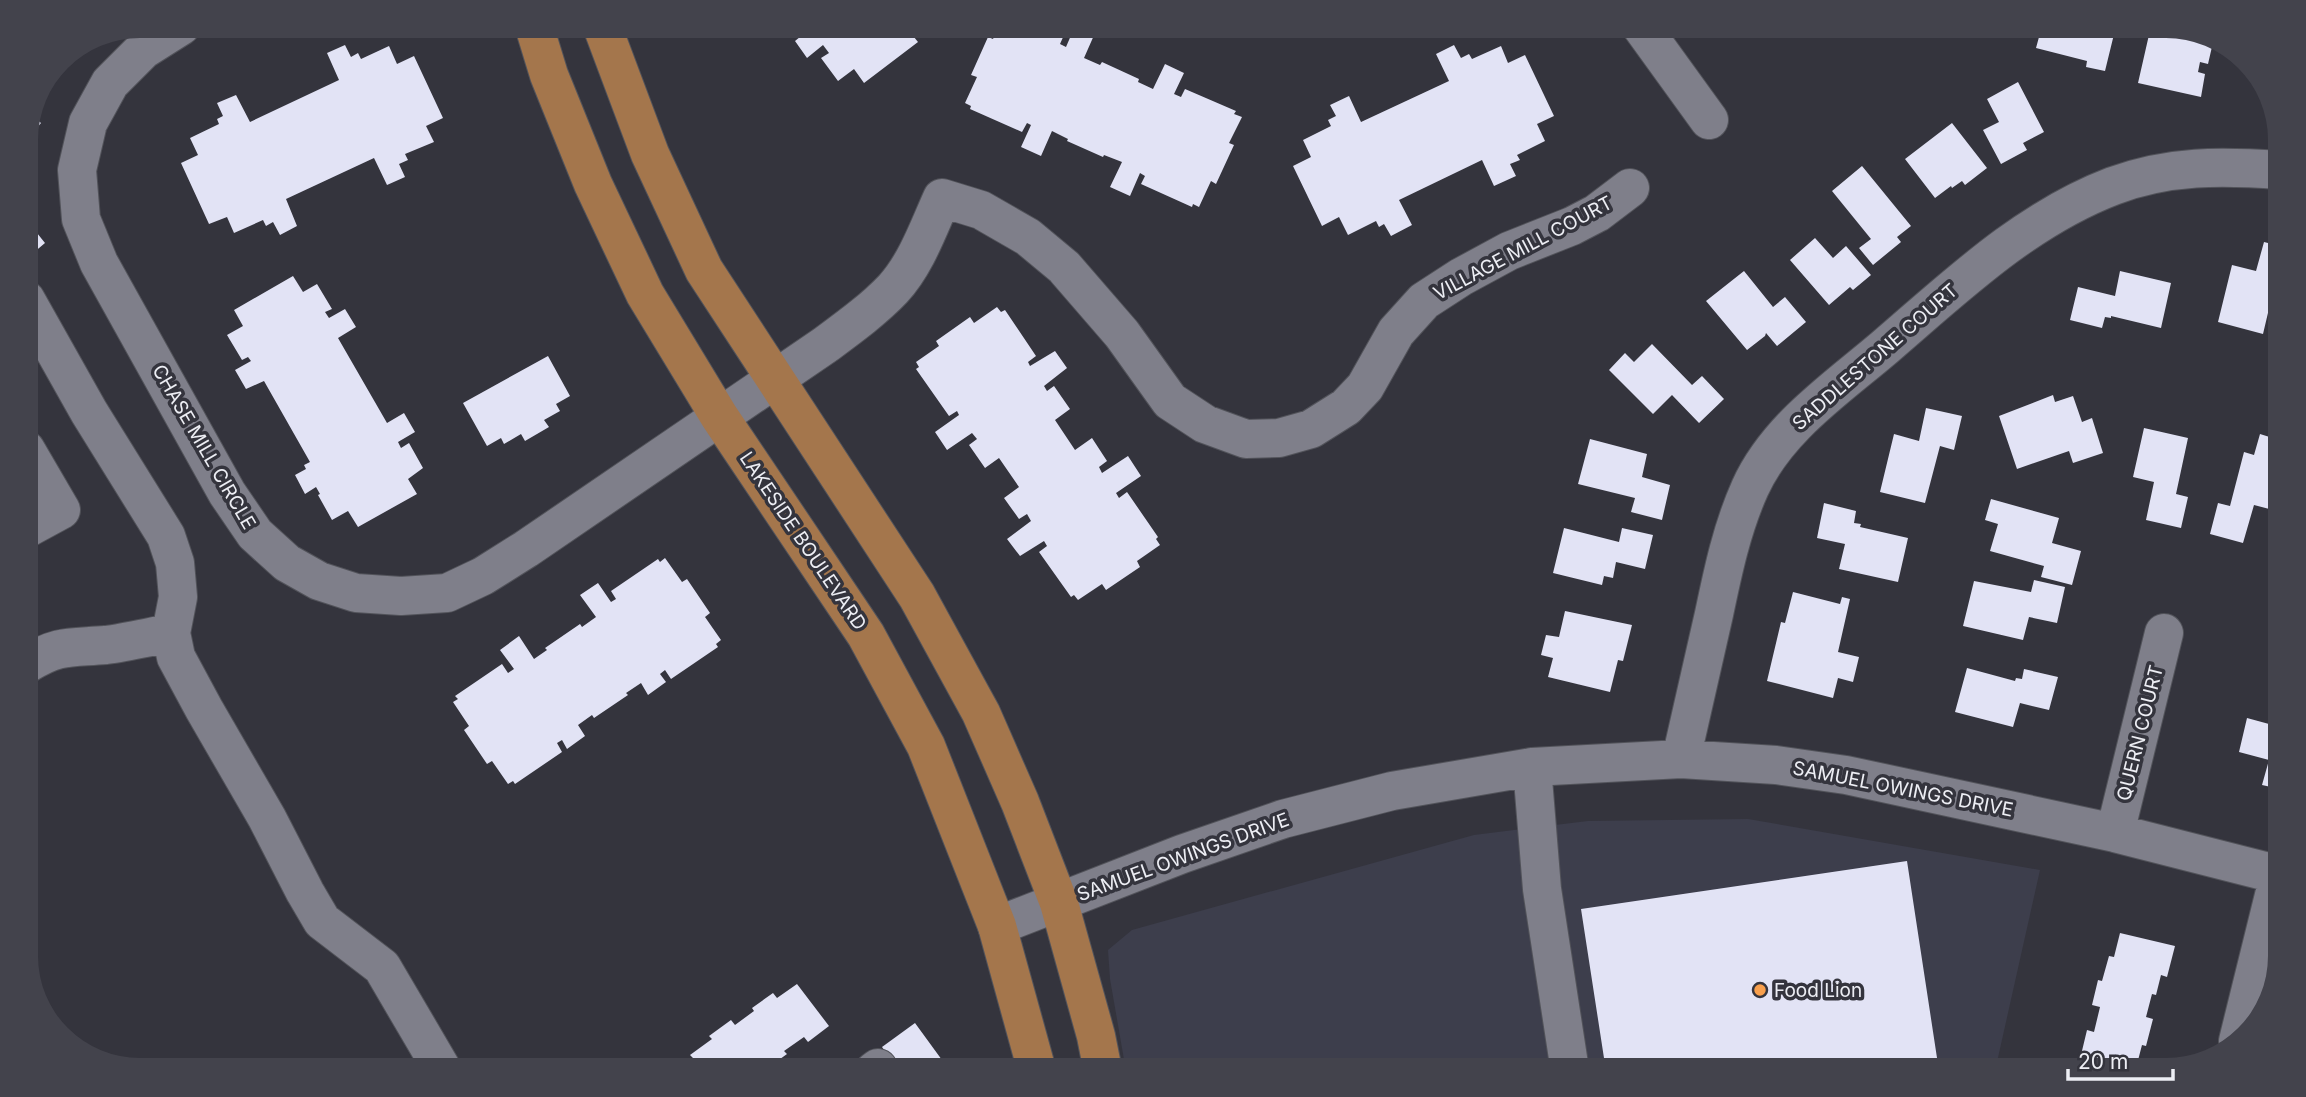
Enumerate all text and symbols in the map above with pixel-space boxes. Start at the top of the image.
street label: VILLAGE MILL COURT [1430,191,1616,305]
street label: SADDLESTONE COURT [1788,279,1962,435]
street label: CHASE MILL CIRCLE [147,361,261,533]
street label: LAKESIDE BOULEVARD [735,448,871,634]
street label: QUERN COURT [2112,663,2168,803]
street label: SAMUEL OWINGS DRIVE [1791,756,2015,822]
street label: SAMUEL OWINGS DRIVE [1074,808,1292,906]
place label: Food Lion [1774,979,1862,1002]
marker: Food Lion [1752,982,1768,998]
scale bar [2068,1038,2173,1082]
text: 20 m [2078,1049,2128,1074]

